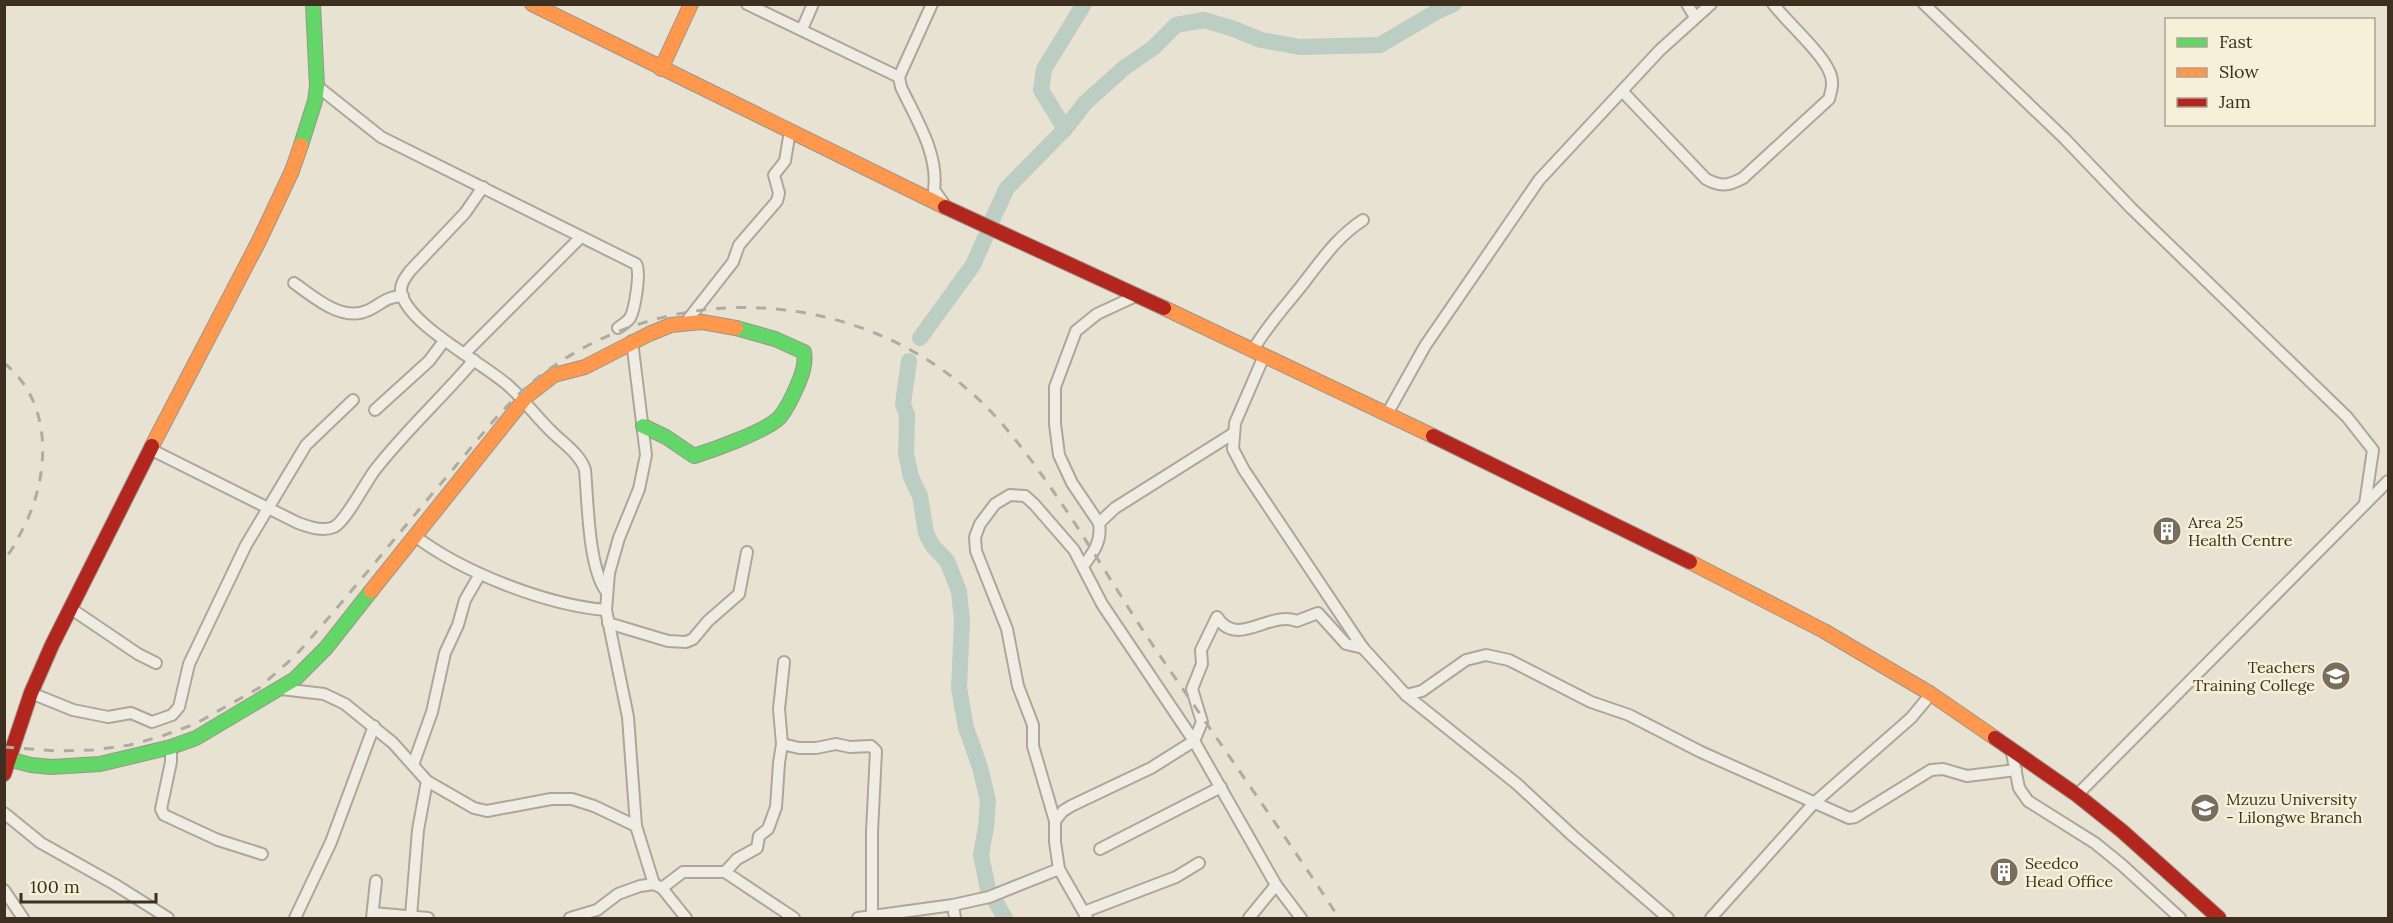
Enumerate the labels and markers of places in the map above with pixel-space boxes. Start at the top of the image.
place label: Area 25 Health Centre [2187,512,2293,550]
building icon: Area 25 Health Centre [2151,515,2183,547]
place label: Teachers Training College [2193,657,2315,695]
school or university icon: Teachers Training College [2320,660,2352,692]
place label: Mzuzu University - Lilongwe Branch [2226,789,2363,827]
school or university icon: Mzuzu University - Lilongwe Branch [2189,792,2221,824]
place label: Seedco Head Office [2025,853,2113,891]
building icon: Seedco Head Office [1988,856,2020,888]

